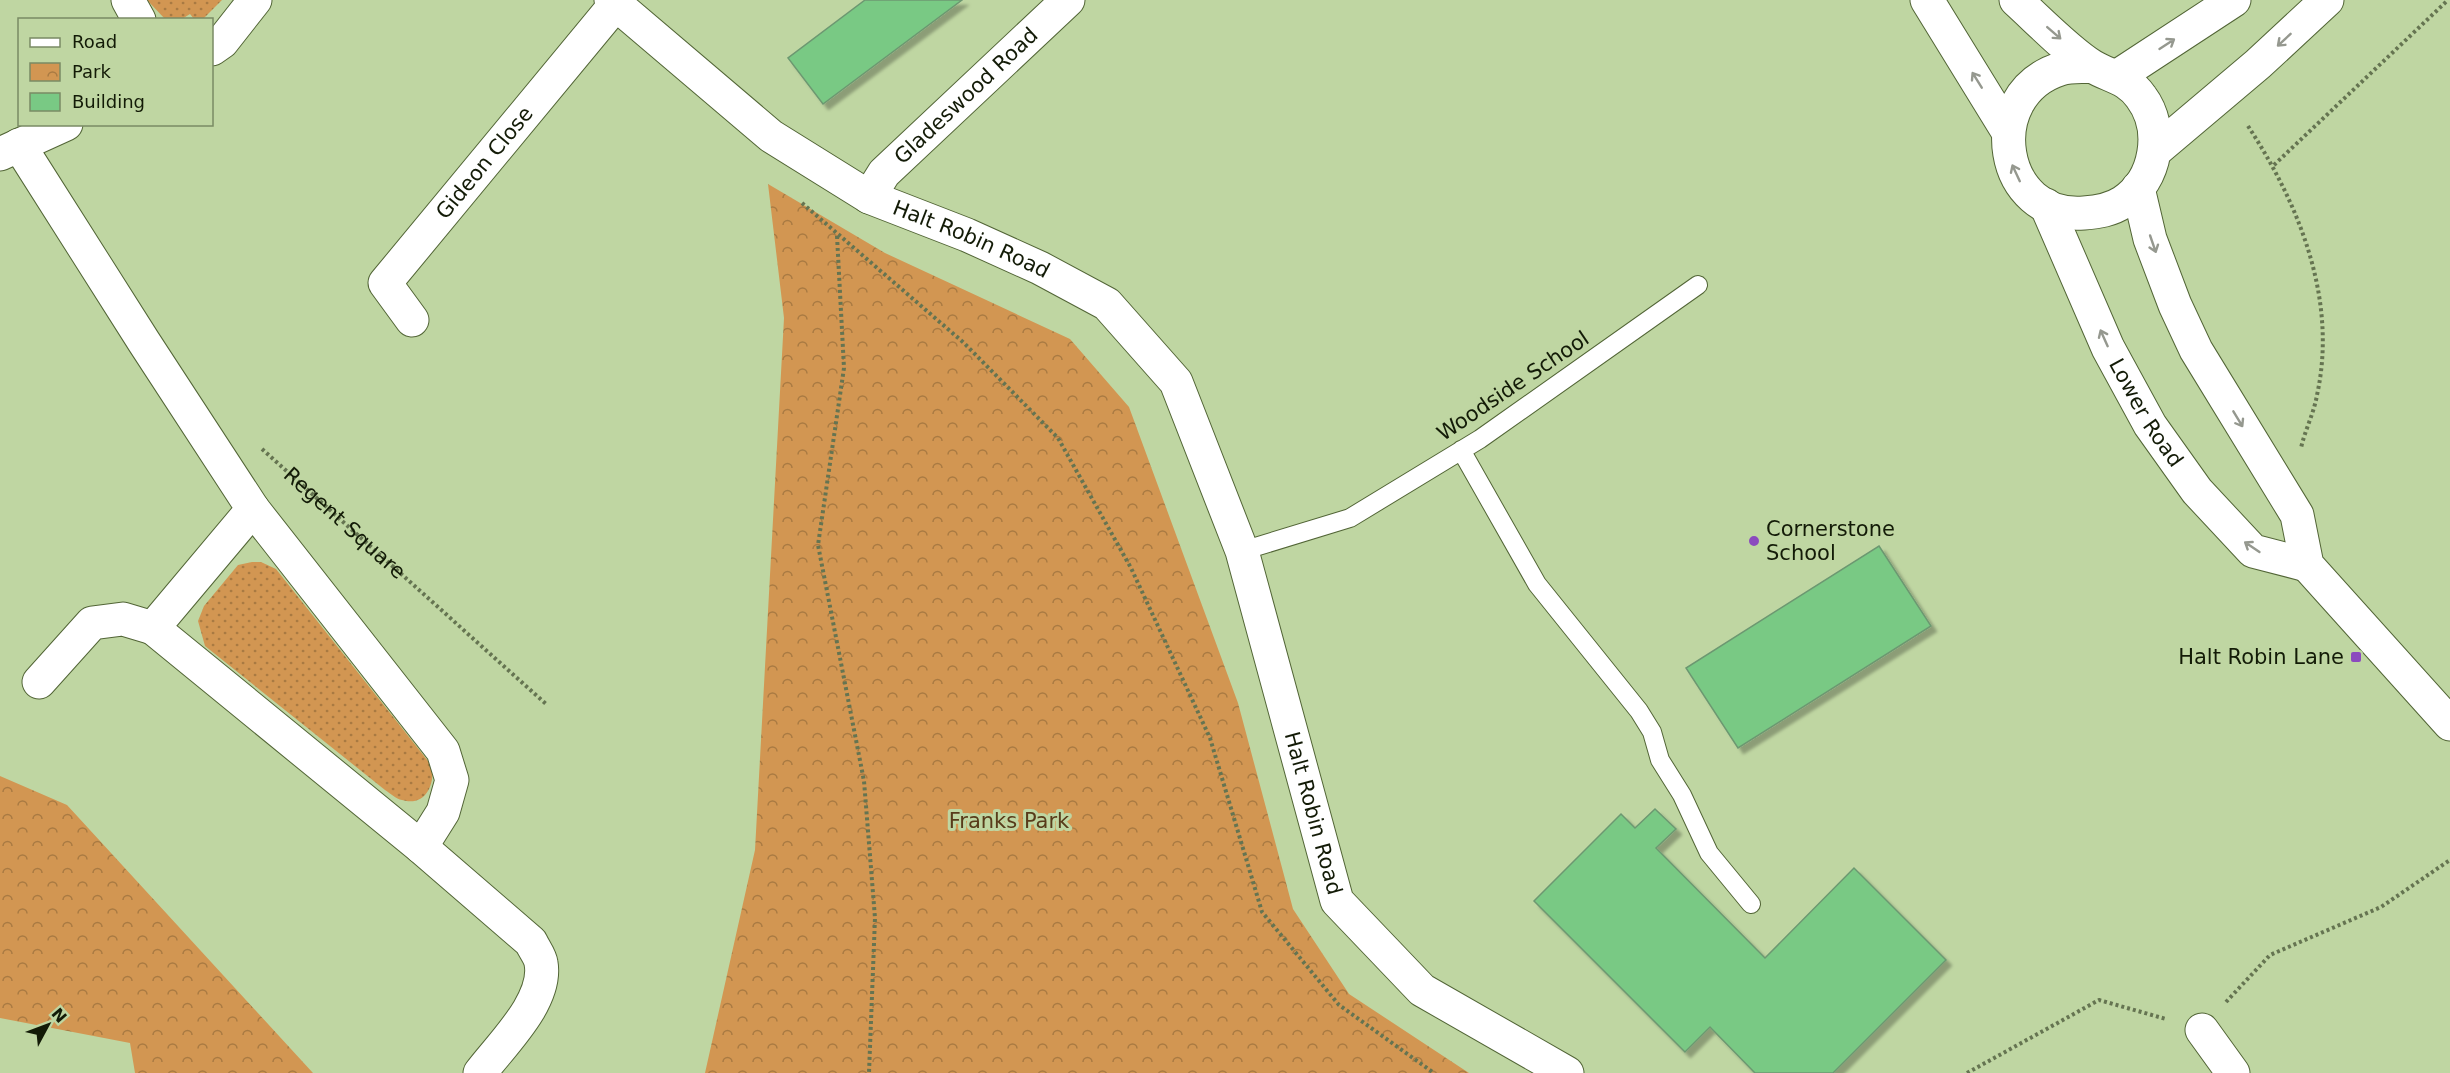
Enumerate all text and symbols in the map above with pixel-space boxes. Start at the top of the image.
legend [18,18,213,126]
street label: Gladeswood Road [889,23,1043,169]
one-way arrow [2046,26,2061,40]
text: Road [72,31,117,52]
one-way arrow [2277,32,2292,46]
one-way arrow [2158,38,2175,50]
text: Park [72,61,111,82]
one-way arrow [1970,72,1982,89]
text: Building [72,91,145,112]
street label: Gideon Close [431,102,538,224]
one-way arrow [2009,164,2021,182]
street label: Halt Robin Road [889,195,1054,283]
one-way arrow [2148,234,2159,253]
street label: Woodside School [1433,326,1593,446]
one-way arrow [2098,330,2109,348]
street label: Lower Road [2104,355,2188,472]
one-way arrow [2232,410,2244,427]
street label: Regent Square [279,462,410,584]
place label: Cornerstone School [1766,517,1895,565]
marker: Cornerstone School [1747,534,1761,548]
one-way arrow [2244,541,2260,554]
place label: Halt Robin Lane [2178,645,2344,669]
marker: Halt Robin Lane [2349,650,2363,664]
street label: Halt Robin Road [1280,729,1347,897]
park label: Franks Park [949,809,1070,833]
north arrow [18,995,78,1055]
text: N [47,1004,71,1027]

